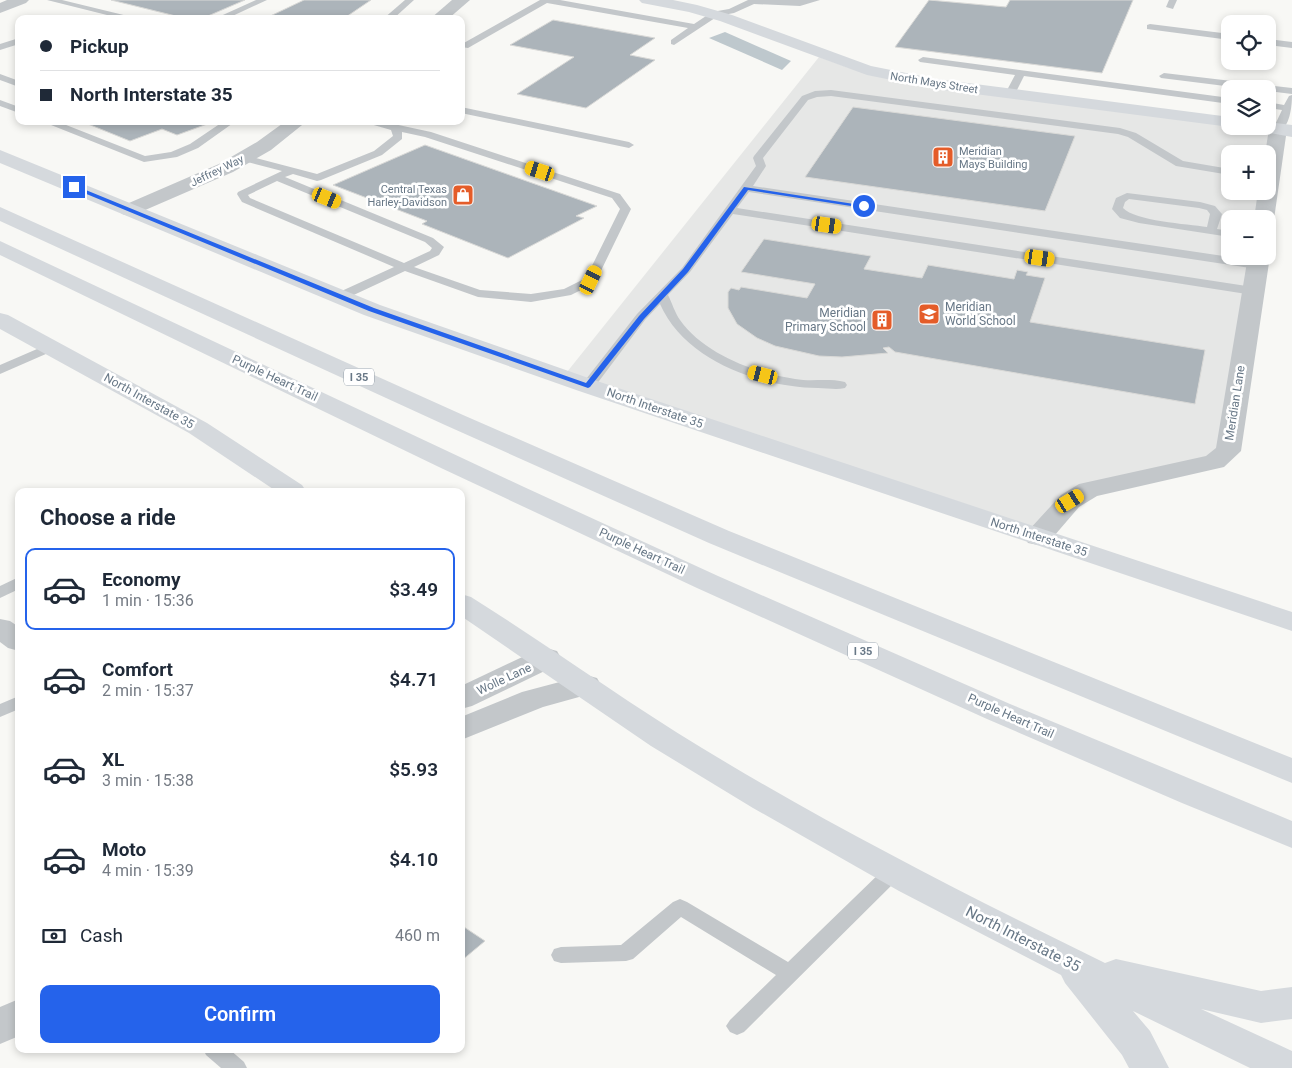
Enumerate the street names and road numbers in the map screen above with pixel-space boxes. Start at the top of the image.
street label: North Mays Street [889,70,979,96]
street label: Jeffrey Way [188,152,246,189]
street label: Purple Heart Trail [230,352,320,404]
street label: Meridian Lane [1222,365,1248,441]
road number: I 35 [344,368,374,386]
street label: North Interstate 35 [101,370,197,432]
street label: North Interstate 35 [605,385,705,431]
street label: North Interstate 35 [989,515,1089,559]
street label: Purple Heart Trail [597,525,687,577]
road number: I 35 [848,642,878,659]
street label: Wolle Lane [475,660,533,698]
street label: Purple Heart Trail [966,691,1056,741]
street label: North Interstate 35 [963,902,1083,976]

